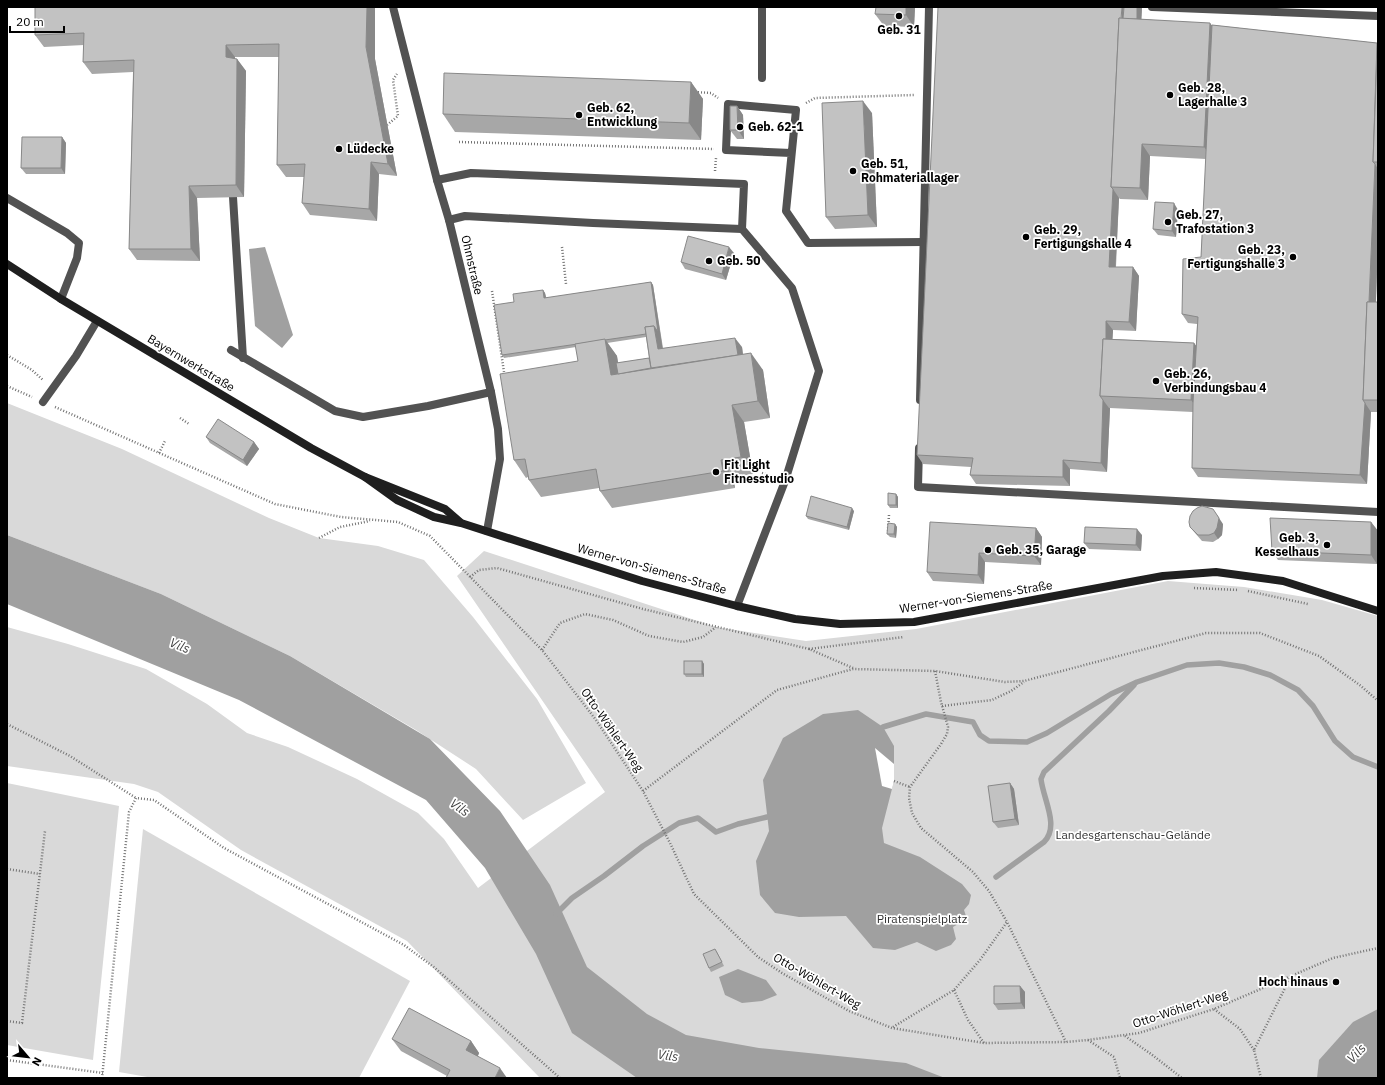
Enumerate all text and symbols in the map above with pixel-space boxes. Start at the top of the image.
scale bar [10,8,64,34]
marker: Geb. 31 [894,11,904,21]
text: 20 m [16,14,44,29]
place label: Geb. 31 [877,22,921,37]
place label: Geb. 28, Lagerhalle 3 [1178,80,1247,109]
marker: Geb. 28, Lagerhalle 3 [1165,90,1175,100]
place label: Geb. 62, Entwicklung [587,100,658,129]
marker: Geb. 62, Entwicklung [574,110,584,120]
place label: Geb. 62-1 [748,119,803,134]
marker: Geb. 62-1 [735,122,745,132]
place label: Lüdecke [347,141,394,156]
marker: Lüdecke [334,144,344,154]
place label: Geb. 51, Rohmateriallager [861,156,959,185]
marker: Geb. 51, Rohmateriallager [848,166,858,176]
place label: Geb. 27, Trafostation 3 [1176,207,1254,236]
marker: Geb. 27, Trafostation 3 [1163,217,1173,227]
place label: Geb. 29, Fertigungshalle 4 [1034,222,1132,251]
marker: Geb. 29, Fertigungshalle 4 [1021,232,1031,242]
street label: Ohmstraße [458,234,487,297]
place label: Geb. 23, Fertigungshalle 3 [1187,242,1285,271]
marker: Geb. 23, Fertigungshalle 3 [1288,252,1298,262]
place label: Geb. 50 [717,253,760,268]
marker: Geb. 50 [704,256,714,266]
street label: Bayernwerkstraße [145,331,238,395]
place label: Geb. 26, Verbindungsbau 4 [1164,366,1266,395]
marker: Geb. 26, Verbindungsbau 4 [1151,376,1161,386]
place label: Fit Light Fitnesstudio [724,457,794,486]
marker: Fit Light Fitnesstudio [711,467,721,477]
place label: Geb. 3, Kesselhaus [1255,530,1319,559]
street label: Werner-von-Siemens-Straße [576,540,729,597]
marker: Geb. 3, Kesselhaus [1322,540,1332,550]
place label: Geb. 35, Garage [996,542,1087,557]
marker: Geb. 35, Garage [983,545,993,555]
street label: Werner-von-Siemens-Straße [898,577,1054,616]
water label: Vils [167,634,193,657]
street label: Otto-Wöhlert-Weg [578,685,647,775]
water label: Vils [446,795,473,820]
park label: Landesgartenschau-Gelände [1055,827,1211,842]
park label: Piratenspielplatz [877,911,968,926]
street label: Otto-Wöhlert-Weg [771,949,864,1012]
place label: Hoch hinaus [1259,974,1328,989]
marker: Hoch hinaus [1331,977,1341,987]
street label: Otto-Wöhlert-Weg [1131,986,1230,1031]
north arrow [8,1037,48,1077]
water label: Vils [1343,1040,1370,1067]
water label: Vils [656,1046,679,1065]
text: N [29,1055,45,1069]

